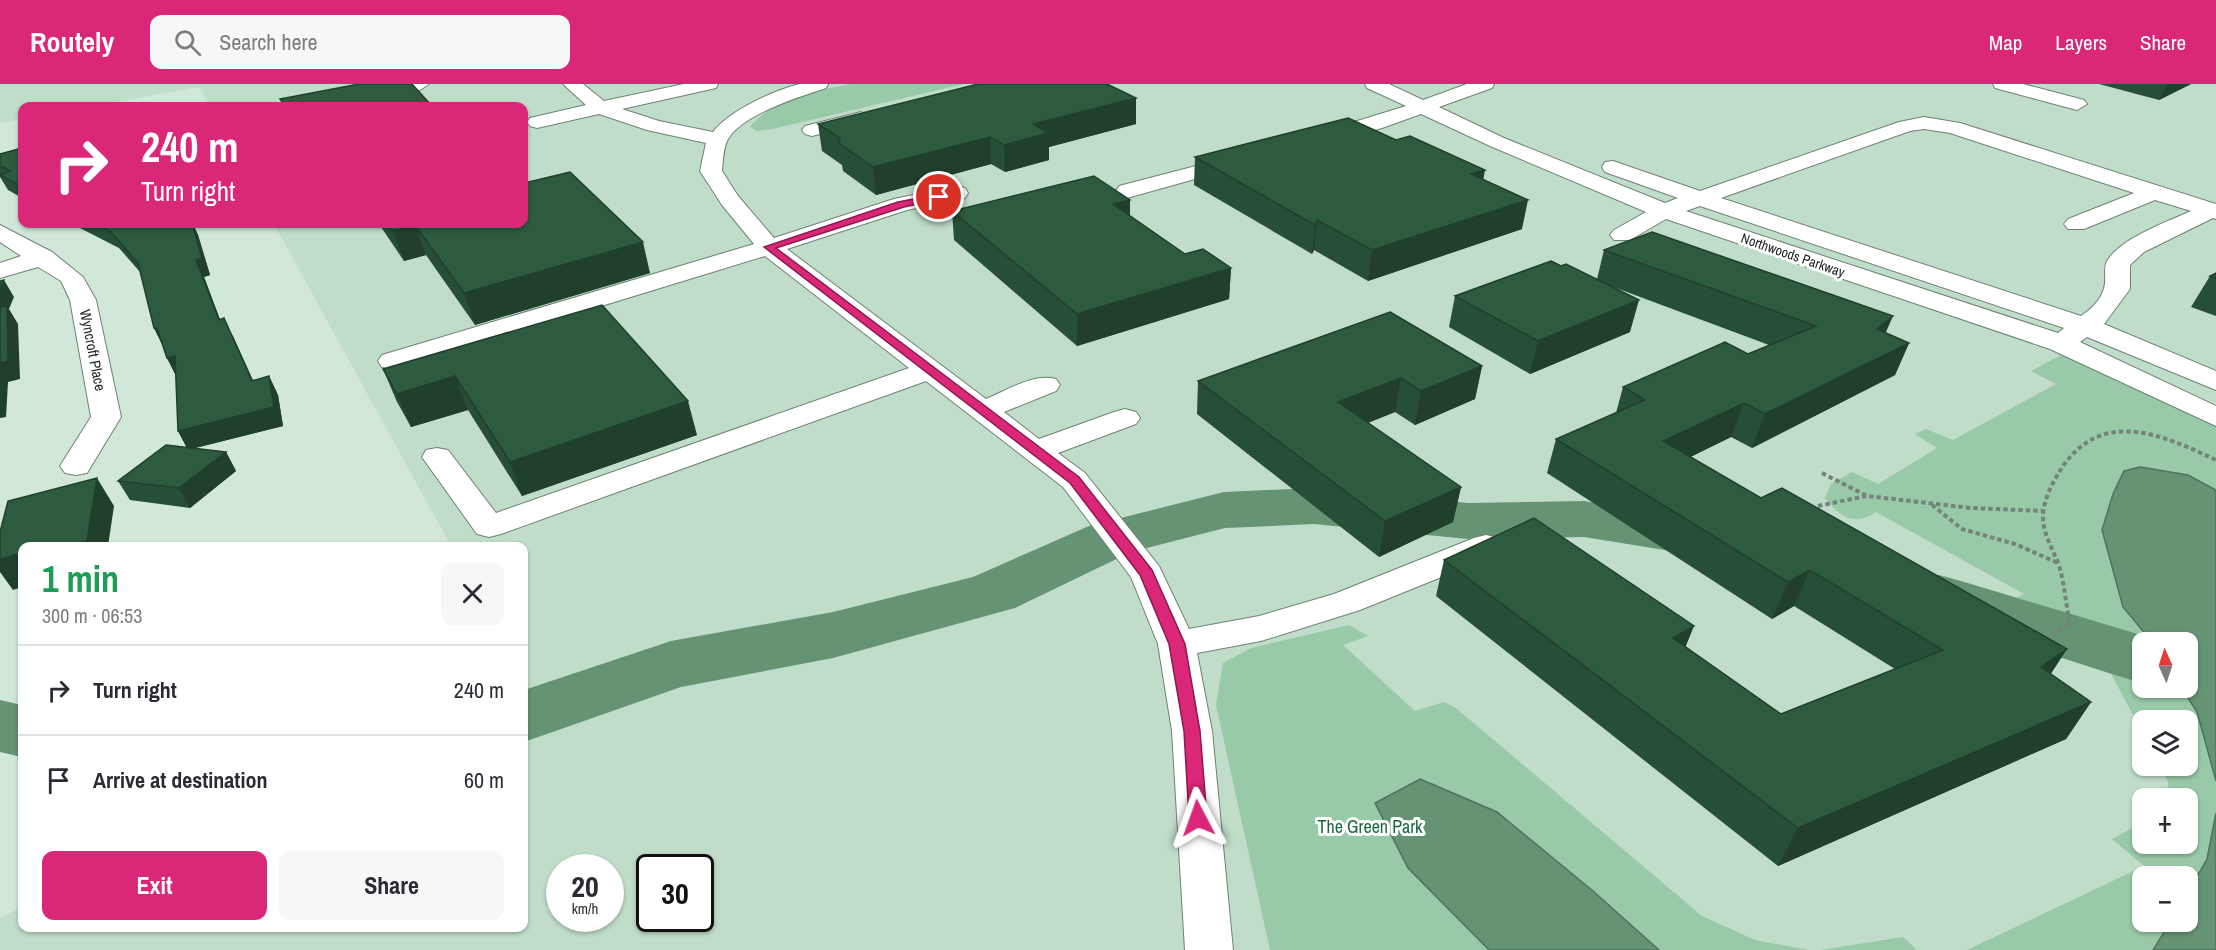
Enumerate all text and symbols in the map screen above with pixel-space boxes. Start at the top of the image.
search box [150,15,570,69]
text: Routely [30,23,114,61]
icon: search [171,26,204,59]
text: Search here [219,27,317,57]
text: Map [1989,28,2022,57]
text: Layers [2055,28,2107,57]
text: Share [2140,28,2186,57]
text: 240 m [141,119,239,175]
icon: right [42,126,120,204]
pin [913,171,964,222]
text: Turn right [141,173,235,209]
icon: arrive [922,180,955,213]
street label: Northwoods Parkway [1739,229,1847,281]
street label: Wyncroft Place [75,307,111,393]
text: 1 min [42,555,119,603]
button: close [441,562,504,625]
text: 300 m · 06:53 [42,602,142,629]
north arrow [2132,632,2198,698]
map controls [2132,632,2198,932]
icon: right [42,674,75,707]
text: Turn right [93,675,177,705]
text: 240 m [454,675,504,705]
button: layers [2132,710,2198,776]
icon: arrive [42,764,75,797]
text: Arrive at destination [93,765,267,795]
text: 60 m [464,765,504,795]
position arrow [1166,786,1230,850]
button: + [2132,788,2198,854]
park label: The Green Park [1317,814,1423,839]
button: Exit [42,851,267,920]
button: Share [279,851,504,920]
speed limit sign: 30 [636,854,714,932]
text: 20 [571,866,599,906]
button: − [2132,866,2198,932]
text: km/h [572,898,598,919]

